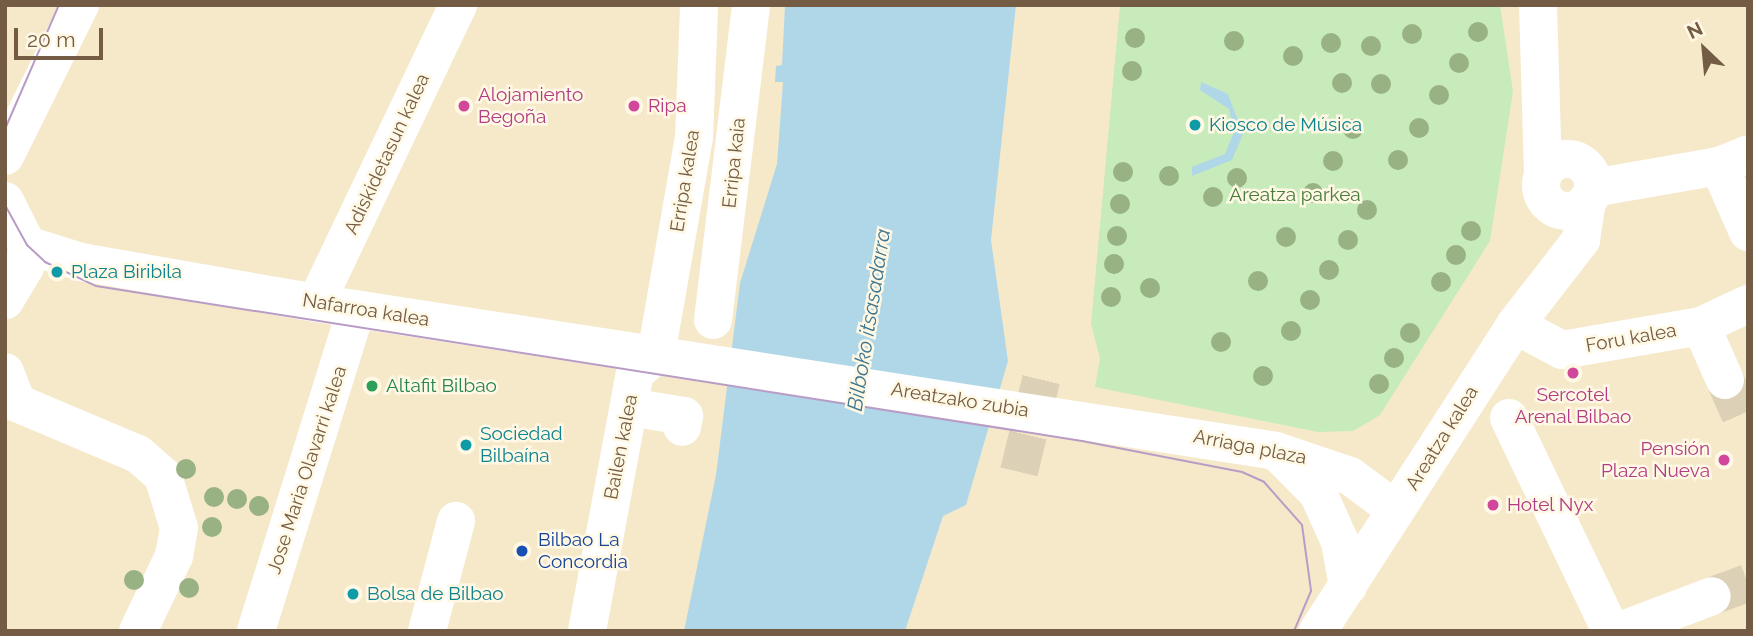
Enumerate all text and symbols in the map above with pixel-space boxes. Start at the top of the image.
scale bar [18,14,107,58]
north arrow [1669,14,1739,84]
text: N [1683,17,1706,43]
text: 20 m [27,27,75,52]
street label: Adiskidetasun kalea [340,70,434,238]
place label: Alojamiento Begoña [478,84,583,128]
place label: Ripa [648,95,687,117]
marker: Alojamiento Begoña [456,98,472,114]
marker: Ripa [626,98,642,114]
place label: Kiosco de Música [1209,114,1362,136]
street label: Erripa kaia [718,117,750,209]
marker: Kiosco de Música [1187,117,1203,133]
street label: Erripa kalea [666,128,704,234]
park label: Areatza parkea [1229,184,1361,206]
water label: Bilboko itsasadarra [842,227,896,413]
place label: Plaza Biribila [71,261,182,283]
marker: Plaza Biribila [49,264,65,280]
street label: Nafarroa kalea [301,289,431,331]
street label: Foru kalea [1584,319,1678,357]
street label: Jose Maria Olavarri kalea [263,363,351,577]
marker: Sercotel Arenal Bilbao [1565,365,1581,381]
place label: Altafit Bilbao [386,375,497,397]
marker: Altafit Bilbao [364,378,380,394]
street label: Areatzako zubia [889,378,1031,422]
street label: Areatza kalea [1401,382,1483,494]
place label: Sercotel Arenal Bilbao [1514,384,1632,428]
street label: Bailen kalea [600,393,642,501]
place label: Sociedad Bilbaína [480,423,563,467]
street label: Arriaga plaza [1192,425,1308,469]
marker: Sociedad Bilbaína [458,437,474,453]
place label: Pensión Plaza Nueva [1601,438,1710,482]
marker: Pensión Plaza Nueva [1716,452,1732,468]
place label: Hotel Nyx [1507,494,1594,516]
marker: Hotel Nyx [1485,497,1501,513]
place label: Bilbao La Concordia [538,529,628,573]
marker: Bilbao La Concordia [512,541,532,561]
place label: Bolsa de Bilbao [367,583,504,605]
marker: Bolsa de Bilbao [345,586,361,602]

